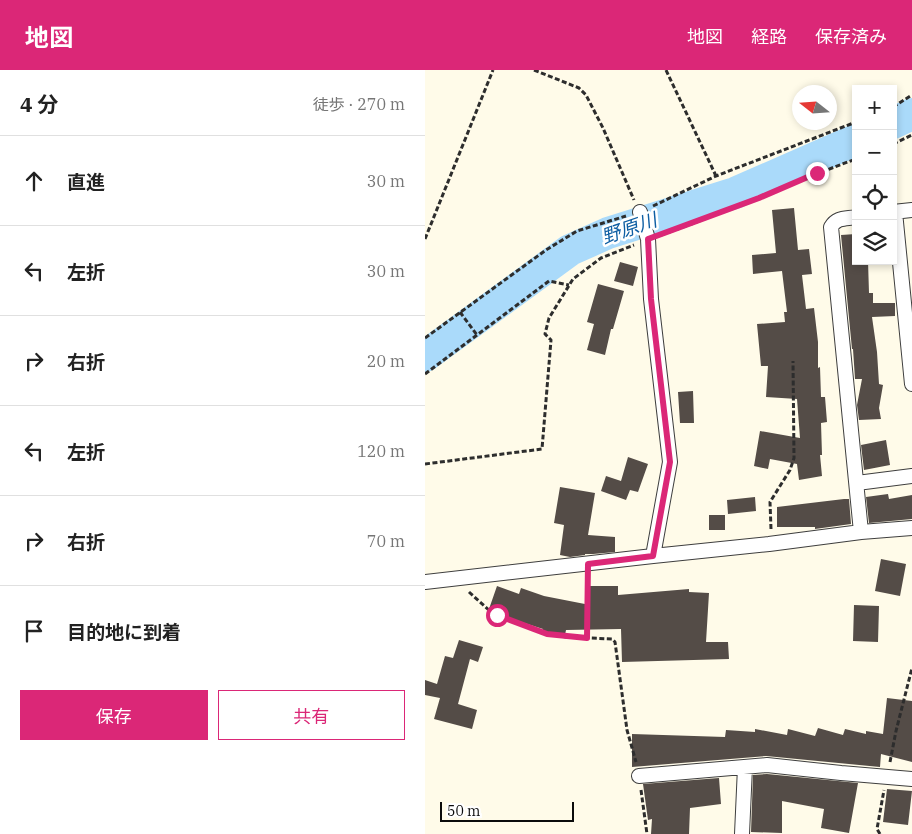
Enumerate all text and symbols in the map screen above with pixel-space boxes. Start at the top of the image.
text: 地図 [25,21,73,53]
text: 地図 [687,25,723,48]
text: 経路 [751,25,787,48]
text: 保存済み [815,25,887,48]
north arrow [792,85,837,130]
map controls [852,85,897,265]
button: + [852,85,897,130]
text: 4 分 [20,90,58,118]
text: 徒歩 · 270 m [313,94,405,114]
button: − [852,130,897,175]
route end [806,162,829,185]
icon: ahead [20,167,48,195]
text: 直進 [67,170,105,194]
text: 30 m [367,171,405,191]
button: locate [852,175,897,220]
water label: 野原川 [598,207,662,249]
button: layers [852,220,897,265]
icon: left [20,257,48,285]
text: 左折 [67,260,105,284]
text: 30 m [367,261,405,281]
icon: right [20,347,48,375]
text: 右折 [67,350,105,374]
text: 20 m [367,351,405,371]
icon: left [20,437,48,465]
text: 左折 [67,440,105,464]
text: 120 m [357,441,405,461]
icon: right [20,527,48,555]
text: 右折 [67,530,105,554]
text: 70 m [367,531,405,551]
route start [486,604,509,627]
icon: arrive [20,617,48,645]
text: 目的地に到着 [67,620,181,644]
button: 保存 [20,690,208,740]
button: 共有 [218,690,405,740]
scale bar [440,799,574,822]
text: 50 m [447,802,480,820]

